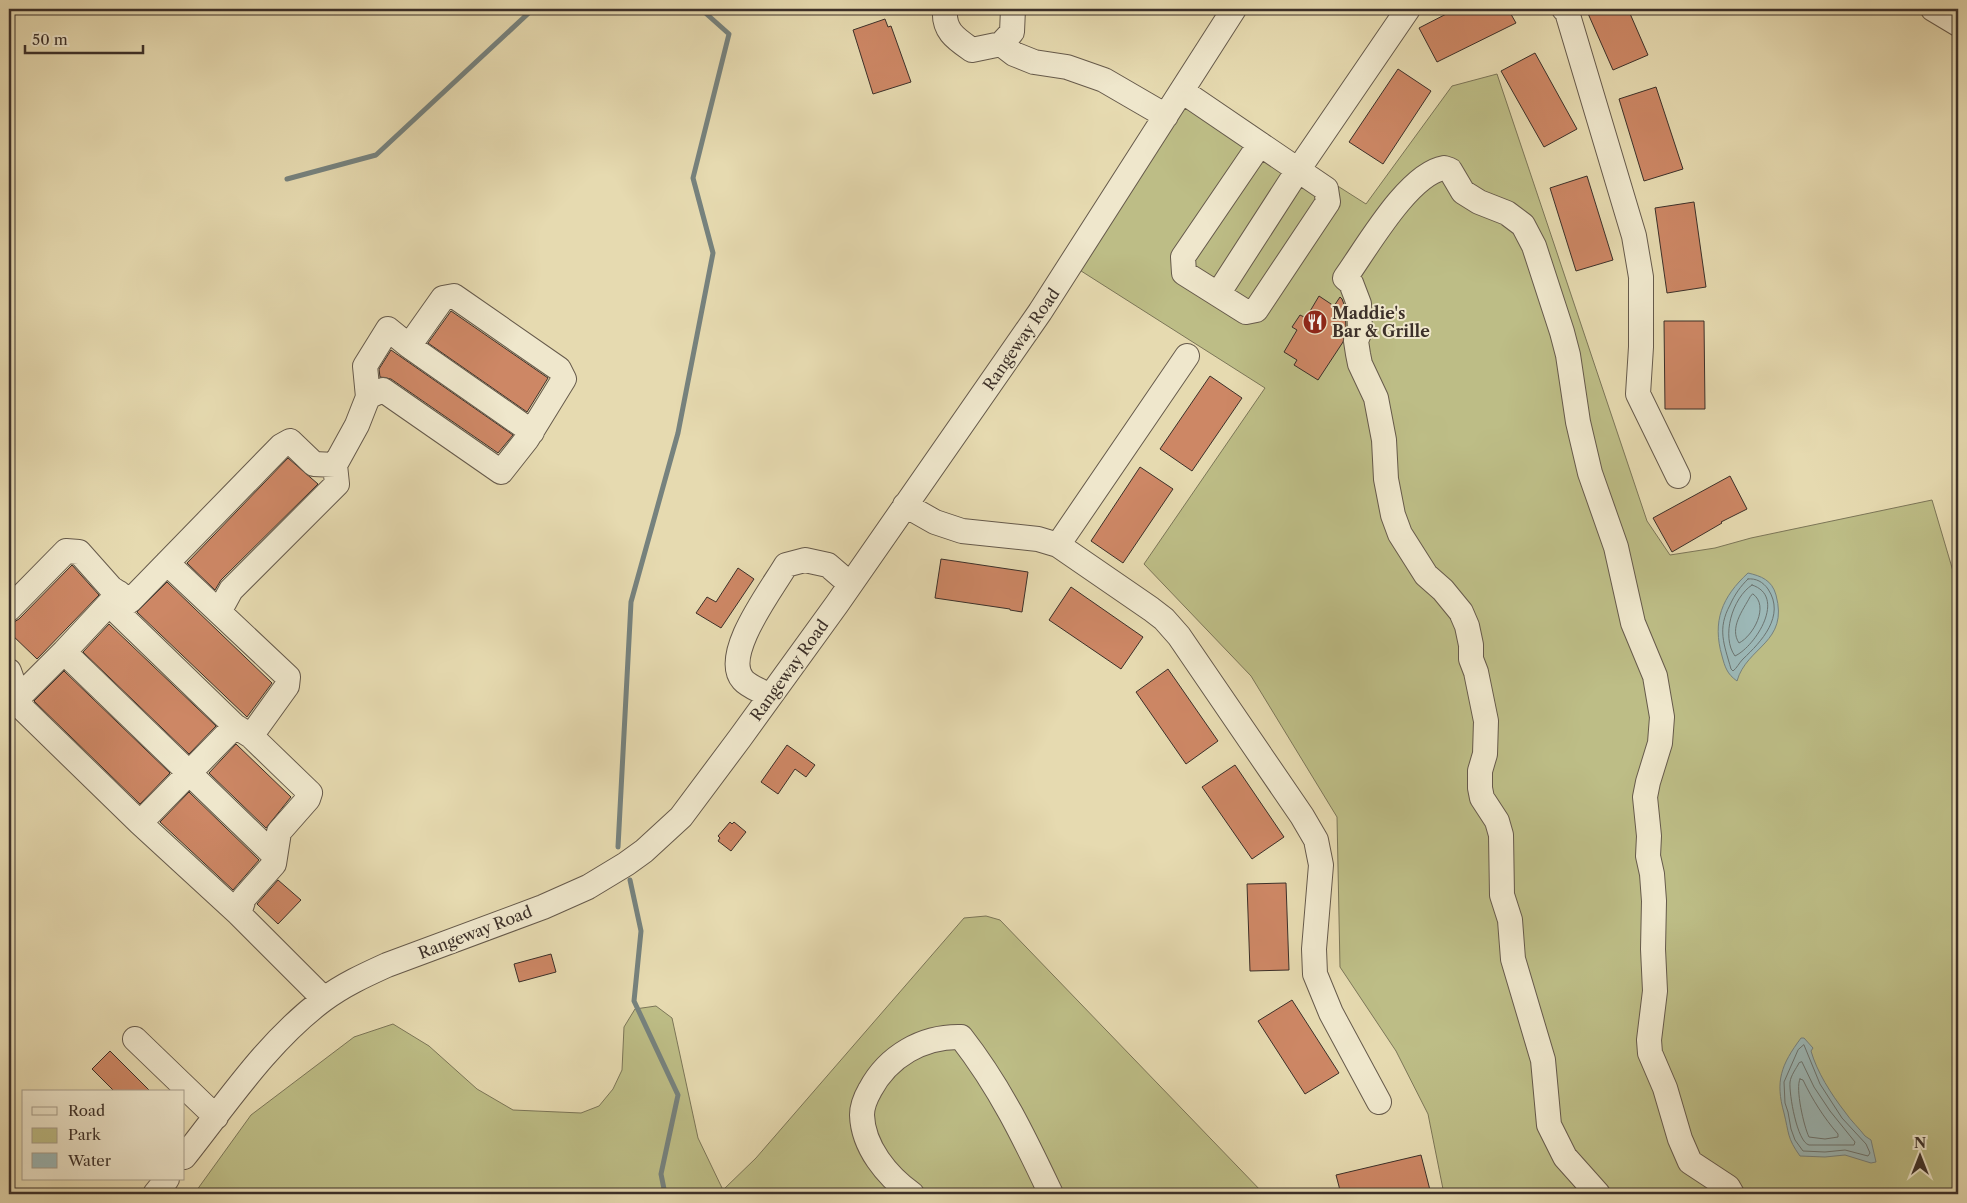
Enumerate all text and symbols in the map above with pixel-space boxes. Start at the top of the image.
scale bar [25,22,142,54]
text: 50 m [32,30,68,49]
street label: Rangeway Road [978,284,1064,394]
place label: Maddie's Bar & Grille [1332,303,1430,341]
restaurant icon: Maddie's Bar & Grille [1302,309,1328,335]
street label: Rangeway Road [746,615,833,725]
street label: Rangeway Road [415,901,535,963]
legend [22,1090,185,1180]
text: Road [68,1101,105,1120]
text: Park [68,1125,102,1144]
north arrow [1894,1130,1944,1180]
text: N [1914,1134,1926,1152]
text: Water [67,1151,112,1170]

